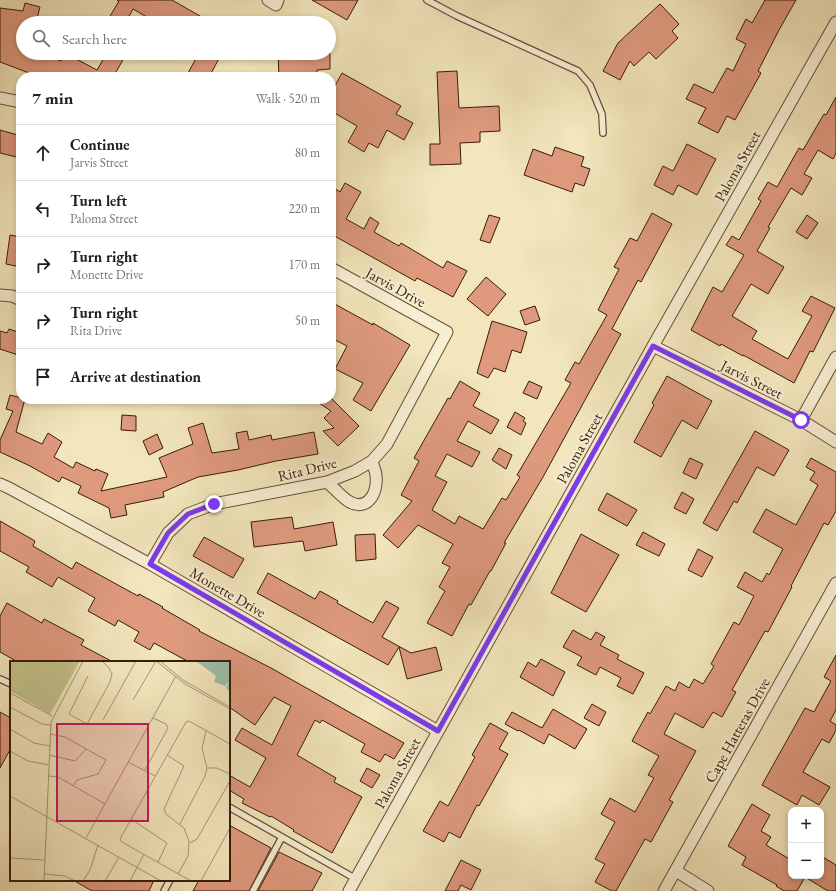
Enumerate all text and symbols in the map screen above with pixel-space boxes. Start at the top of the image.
search box [16,16,336,60]
icon: search [30,27,52,49]
text: Search here [62,29,127,48]
text: 7 min [32,87,73,109]
text: Walk · 520 m [256,90,320,107]
street label: Paloma Street [710,127,764,205]
text: Continue [70,135,130,154]
icon: ahead [32,142,54,164]
text: 80 m [295,144,320,161]
text: Jarvis Street [70,154,128,171]
text: Turn left [70,191,127,210]
icon: left [32,198,54,220]
text: 220 m [289,200,320,217]
text: Paloma Street [70,210,138,227]
text: Turn right [70,247,138,266]
icon: right [32,254,54,276]
text: 170 m [289,256,320,273]
street label: Jarvis Drive [361,262,430,311]
text: Monette Drive [70,266,143,283]
text: Turn right [70,303,138,322]
icon: right [32,310,54,332]
text: 50 m [295,312,320,329]
text: Rita Drive [70,322,122,339]
street label: Jarvis Street [716,354,786,403]
icon: arrive [32,366,54,388]
text: Arrive at destination [70,367,201,386]
street label: Paloma Street [552,409,606,487]
route start [792,411,810,429]
street label: Rita Drive [276,452,339,485]
route end [205,495,223,513]
street label: Monette Drive [187,563,270,621]
inset map [10,661,230,881]
street label: Cape Hatteras Drive [700,674,774,786]
street label: Paloma Street [370,734,424,812]
map controls [788,807,824,879]
button: + [788,807,824,843]
button: − [788,843,824,879]

